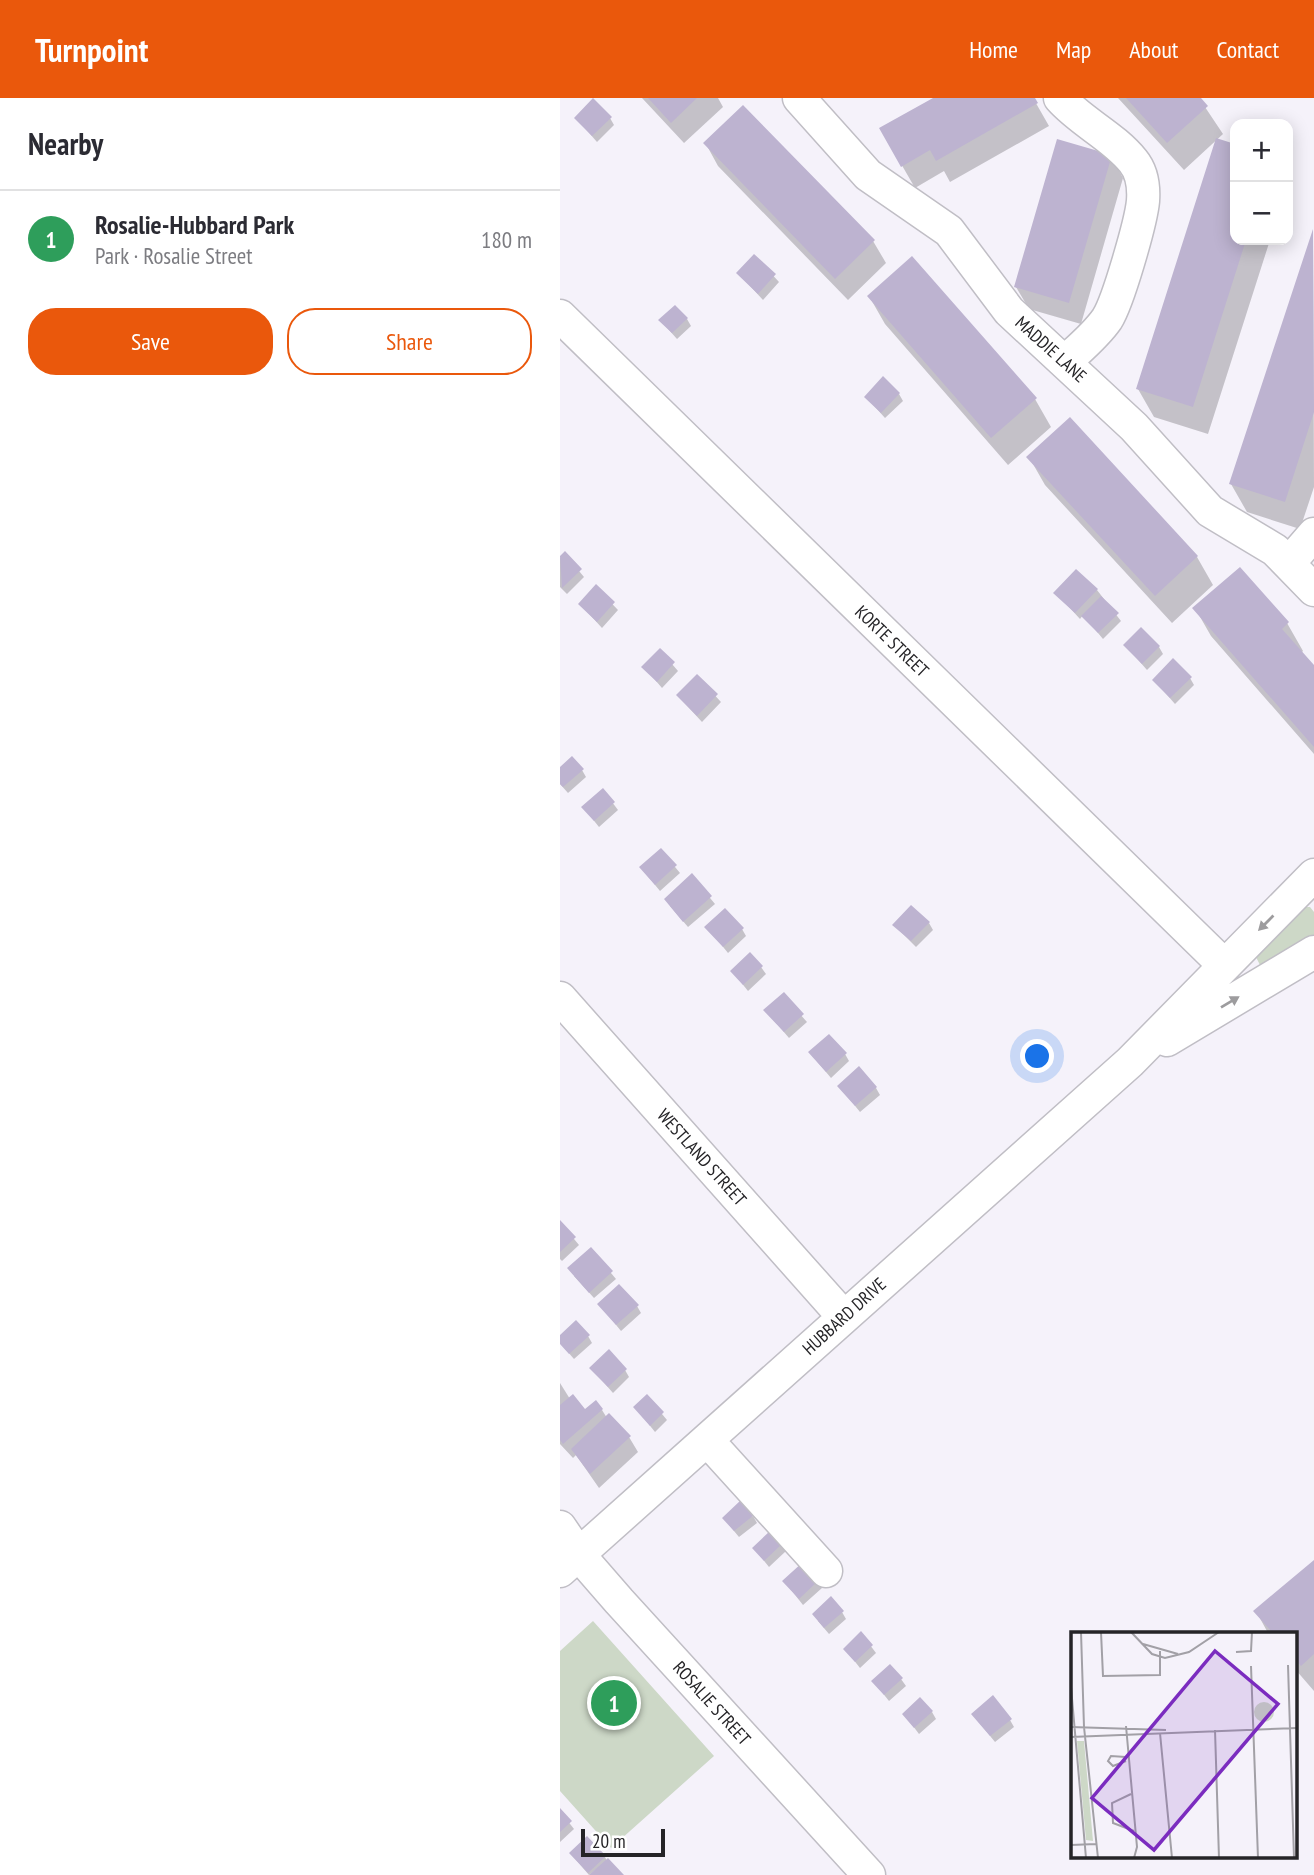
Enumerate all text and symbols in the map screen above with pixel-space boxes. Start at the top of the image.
text: Turnpoint [35,28,148,71]
text: Home [969,34,1018,65]
text: Map [1056,34,1091,65]
text: About [1129,34,1178,65]
text: Contact [1216,34,1279,65]
map controls [1230,119,1293,245]
button: + [1230,119,1293,182]
text: Nearby [28,124,103,163]
button: − [1230,182,1293,245]
text: Rosalie-Hubbard Park [95,208,294,241]
text: 1 [46,225,57,254]
text: 180 m [481,225,532,254]
text: Park · Rosalie Street [95,241,253,270]
button: Save [28,308,273,375]
button: Share [287,308,532,375]
street label: MADDIE LANE [1011,311,1091,387]
street label: KORTE STREET [850,600,934,682]
one-way arrow [1257,915,1274,932]
one-way arrow [1221,996,1240,1008]
your location [1020,1039,1054,1073]
street label: WESTLAND STREET [652,1104,752,1210]
street label: HUBBARD DRIVE [797,1272,891,1360]
inset map [1071,1632,1296,1857]
street label: ROSALIE STREET [668,1656,756,1750]
pin: 1 [591,1677,637,1729]
scale bar [581,1826,665,1858]
text: 20 m [592,1829,626,1853]

